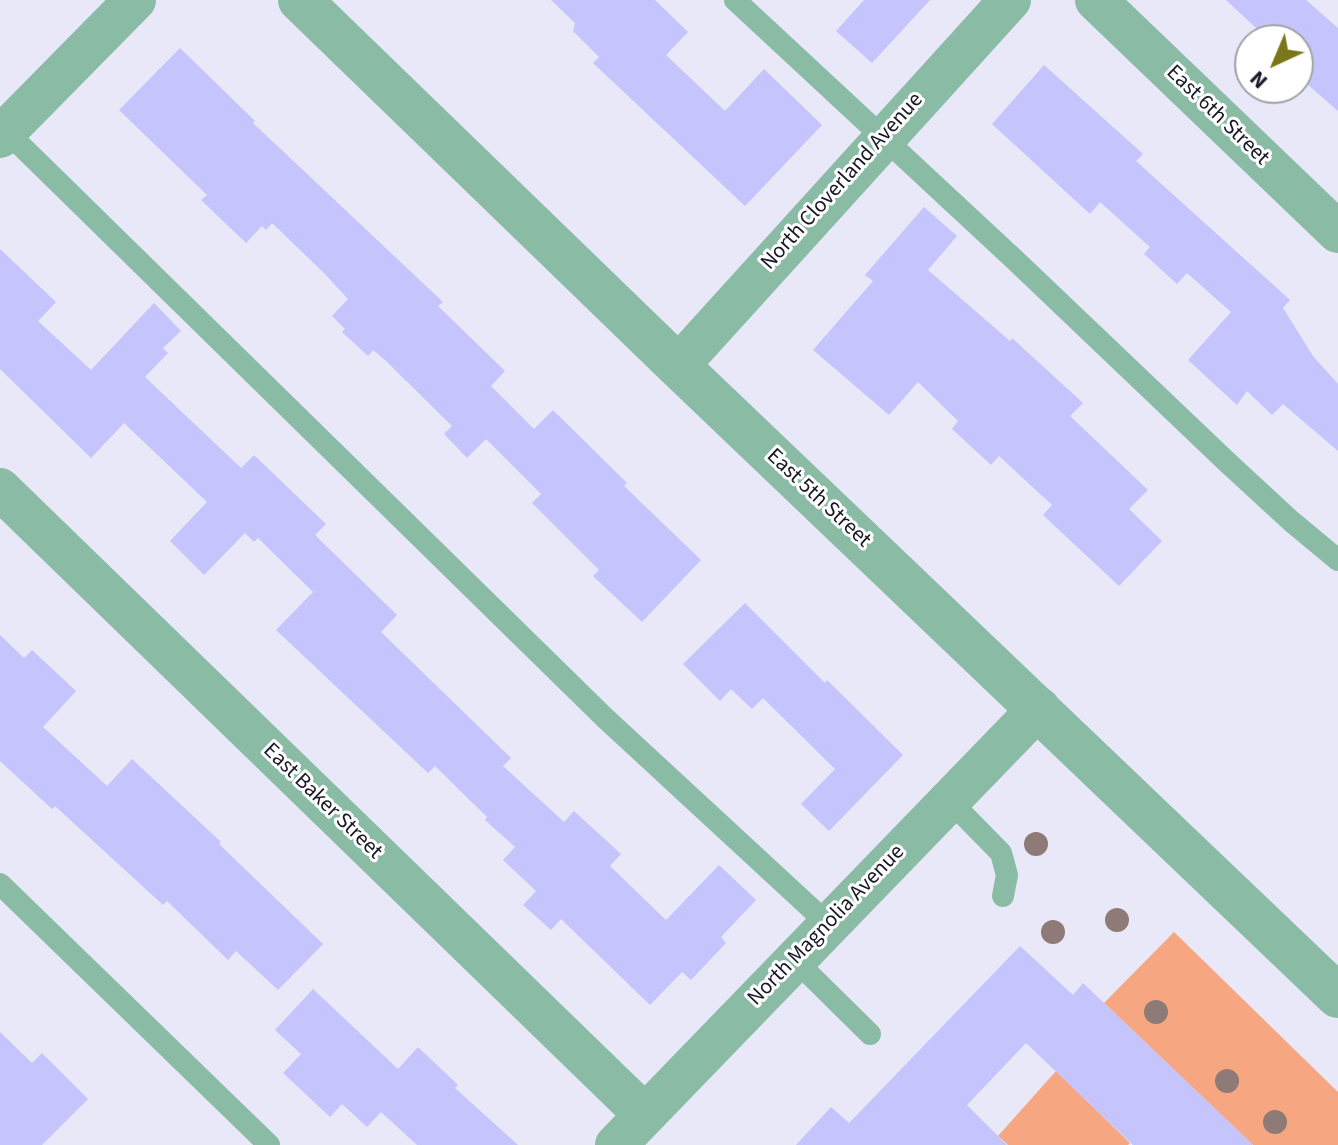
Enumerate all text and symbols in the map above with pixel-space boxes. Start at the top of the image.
north arrow [1234,24,1314,104]
street label: East 6th Street [1160,60,1274,172]
text: N [1242,63,1275,96]
street label: North Cloverland Avenue [756,88,930,276]
street label: East 5th Street [760,444,876,554]
street label: East Baker Street [257,738,387,866]
street label: North Magnolia Avenue [743,840,911,1012]

